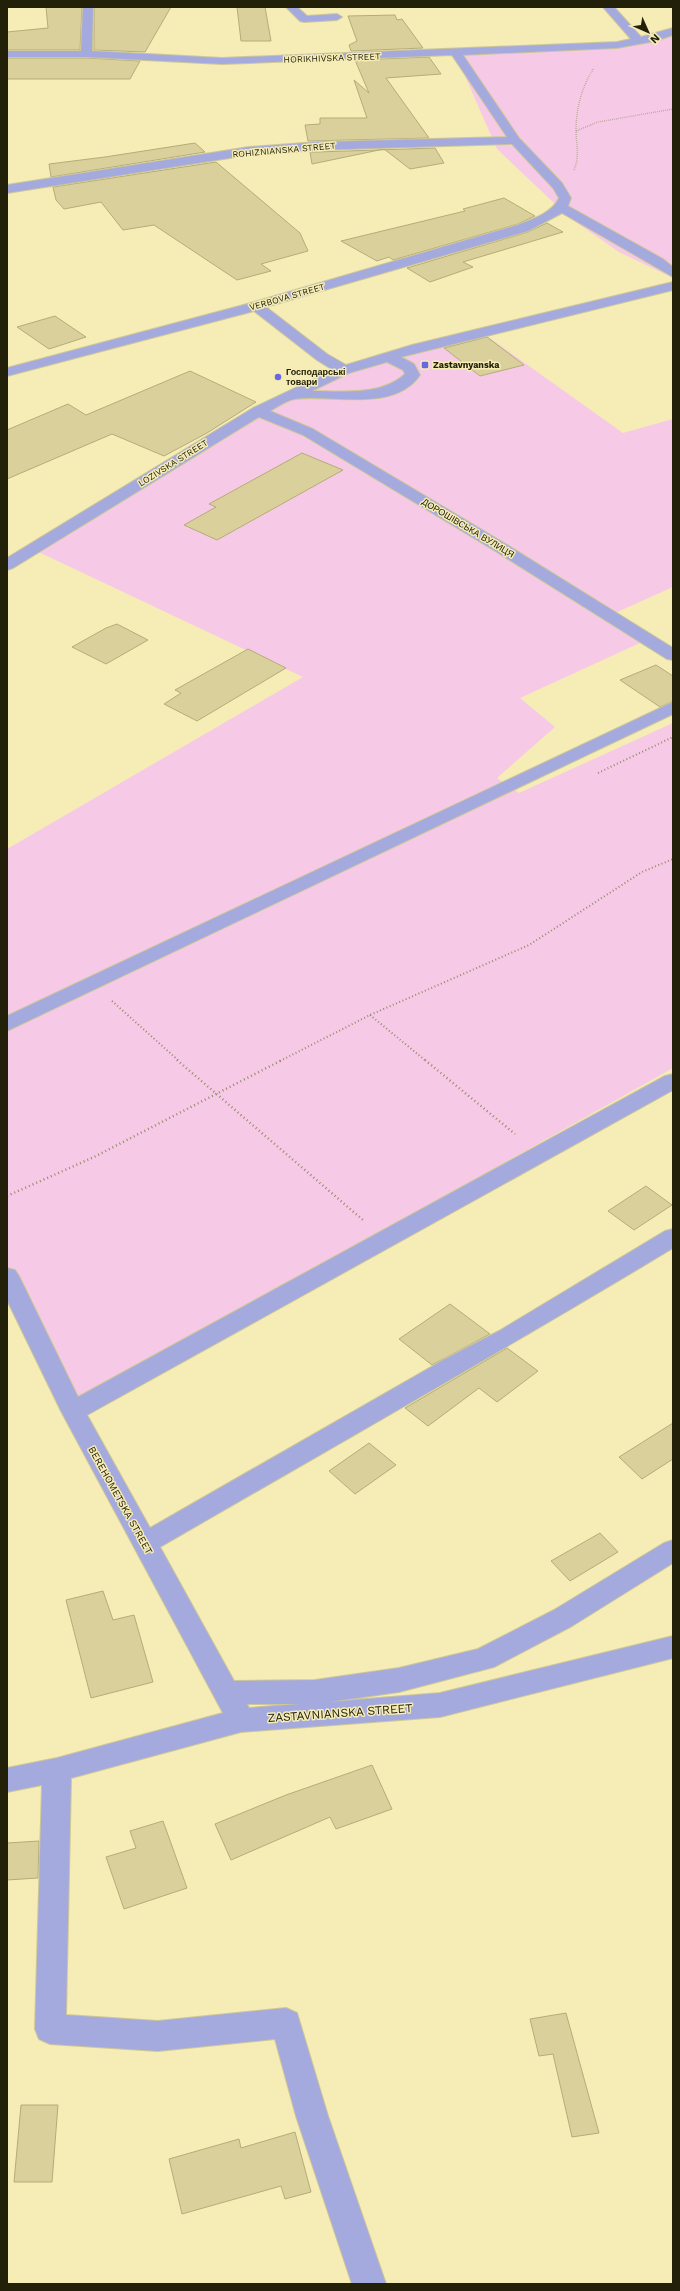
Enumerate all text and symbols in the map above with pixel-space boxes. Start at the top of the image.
north arrow [628,12,668,52]
text: N [647,31,662,46]
street label: HORIKHIVSKA STREET [283,51,381,65]
street label: ROHIZNIANSKA STREET [232,140,337,159]
street label: VERBOVA STREET [248,281,326,313]
marker: Zastavnyanska [420,360,430,370]
place label: Zastavnyanska [433,360,500,370]
place label: Господарські товари [286,367,346,387]
marker: Господарські товари [273,372,283,382]
street label: LOZIVSKA STREET [136,437,210,488]
street label: ДОРОШІВСЬКА ВУЛИЦЯ [420,496,516,560]
street label: BEREHOMETSKA STREET [86,1444,155,1556]
street label: ZASTAVNIANSKA STREET [267,1701,413,1725]

